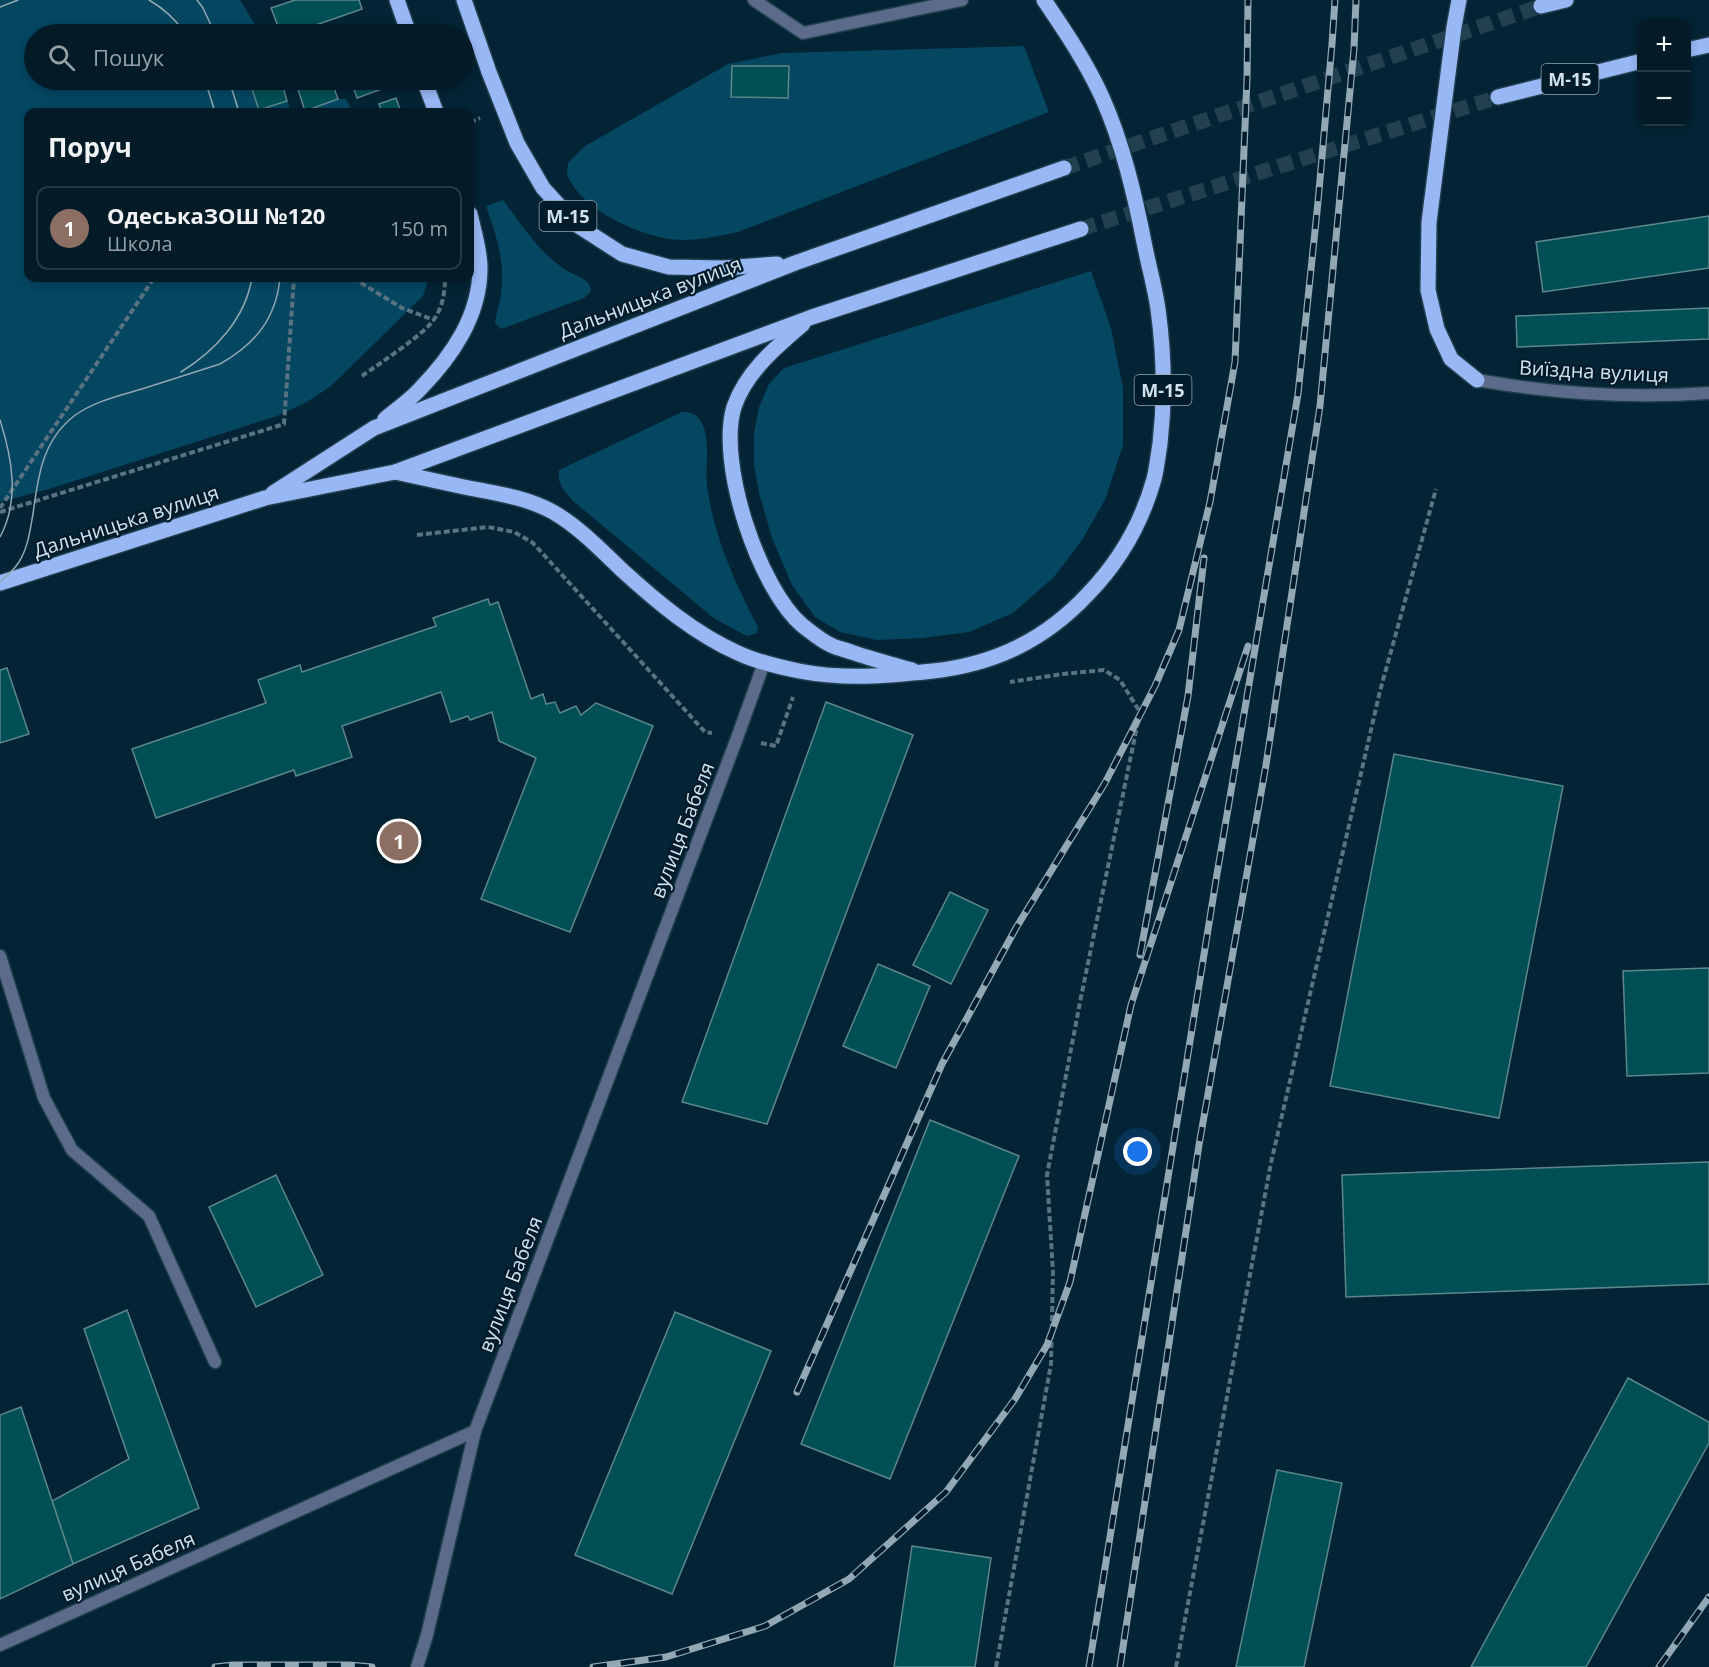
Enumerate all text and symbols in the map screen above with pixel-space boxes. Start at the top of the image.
map controls [1637,18,1691,126]
button: + [1637,18,1691,72]
search box [24,24,474,90]
icon: search [45,41,78,74]
text: Пошук [93,42,164,72]
road number: М-15 [1542,64,1598,94]
button: − [1637,72,1691,126]
text: Поруч [48,129,132,165]
text: ОдеськаЗОШ №120 [107,200,325,230]
road number: М-15 [540,201,596,231]
text: 1 [64,215,75,242]
text: 150 m [390,215,448,242]
text: Школа [107,230,173,257]
street label: Дальницька вулиця [555,250,745,344]
street label: Виїздна вулиця [1518,354,1670,388]
road number: М-15 [1134,375,1192,405]
street label: Дальницька вулиця [30,478,222,564]
street label: вулиця Бабеля [644,758,720,902]
pin: 1 [380,818,418,864]
your location [1123,1137,1152,1166]
street label: вулиця Бабеля [472,1212,548,1356]
street label: вулиця Бабеля [57,1524,199,1608]

